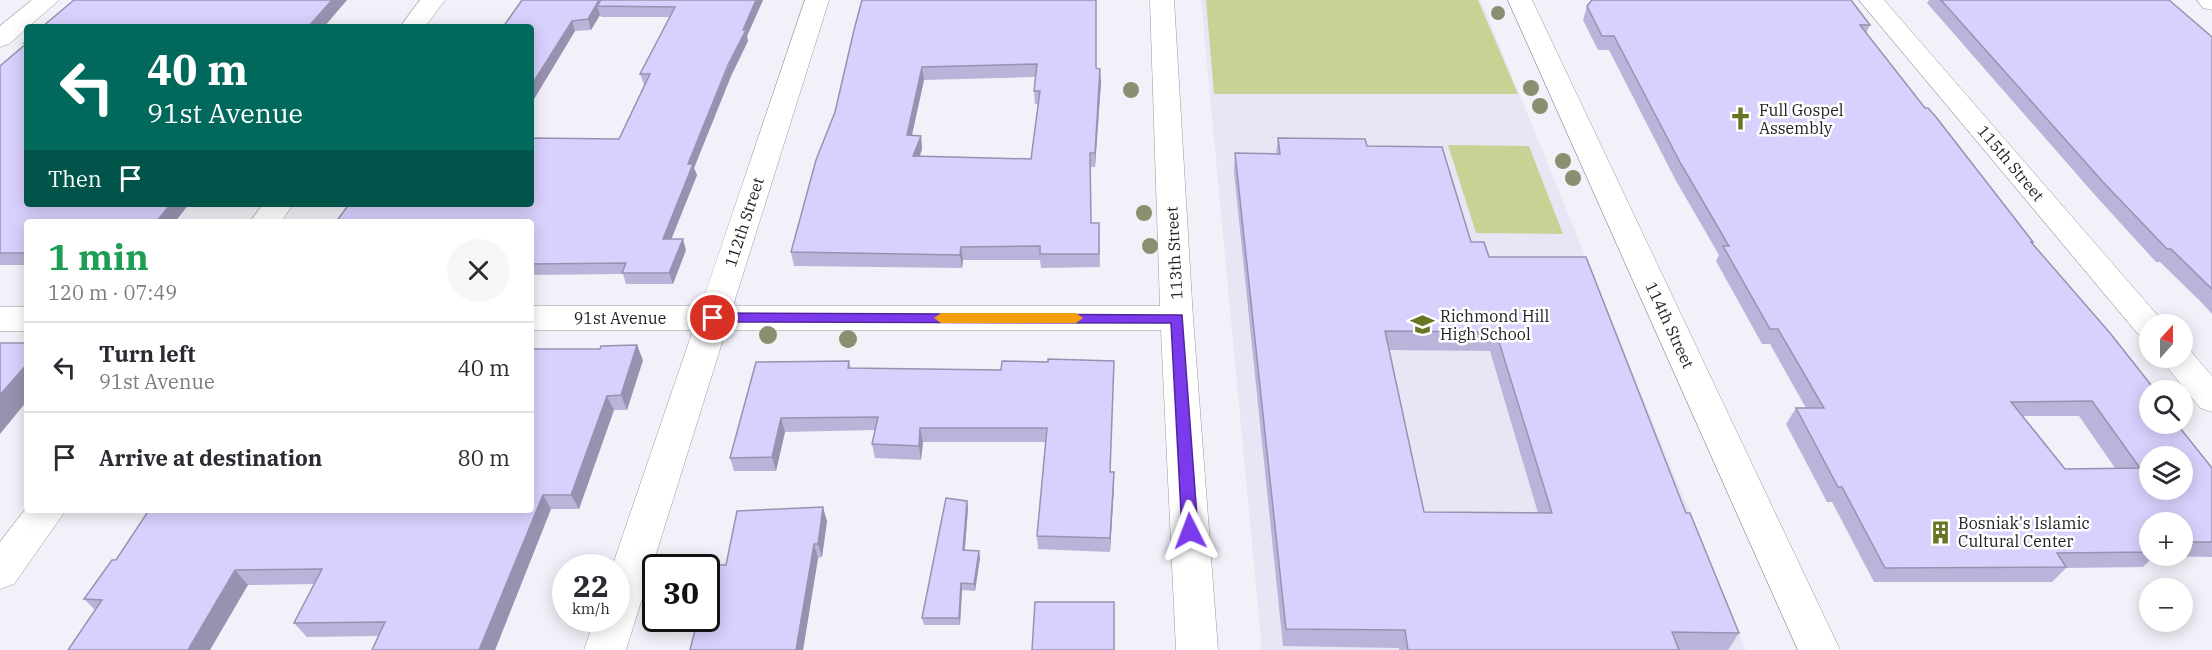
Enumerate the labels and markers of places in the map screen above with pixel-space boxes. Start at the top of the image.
place label: Full Gospel Assembly [1759,100,1844,138]
church icon: Full Gospel Assembly [1728,106,1754,132]
pin [687,292,738,343]
place label: Richmond Hill High School [1440,306,1549,344]
school or university icon: Richmond Hill High School [1409,312,1435,338]
place label: Bosniak's Islamic Cultural Center [1958,513,2090,551]
building icon: Bosniak's Islamic Cultural Center [1927,519,1953,545]

